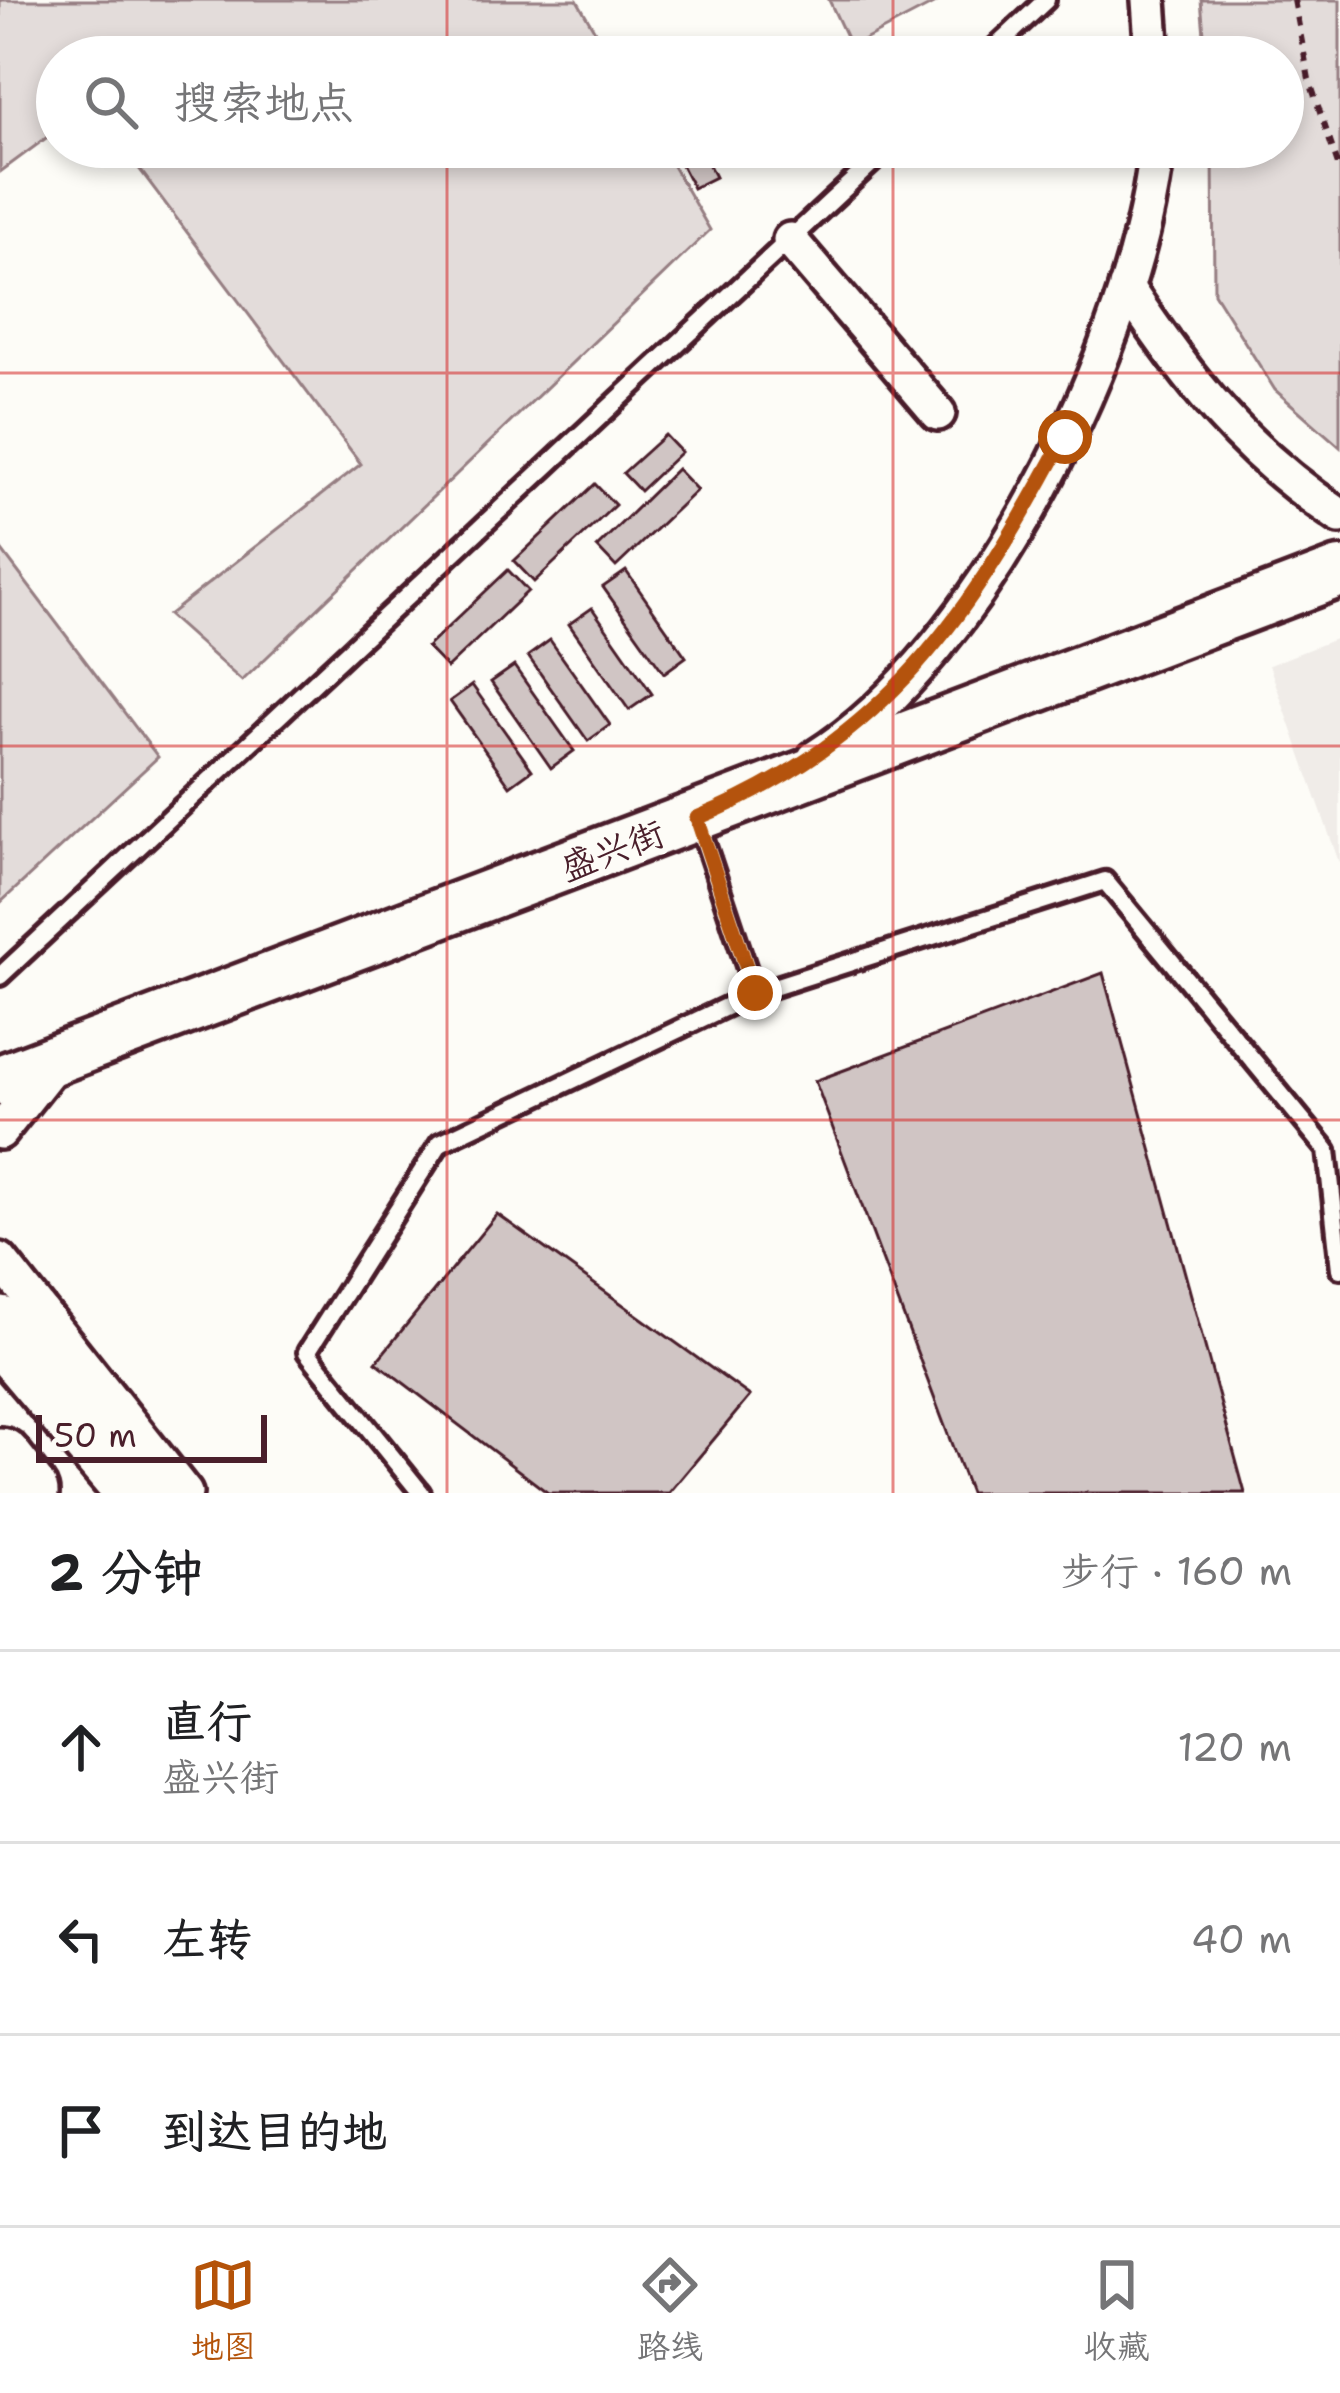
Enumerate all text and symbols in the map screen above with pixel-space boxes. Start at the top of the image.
search box [36,36,1304,168]
icon: search [78,69,144,135]
text: 搜索地点 [174,72,354,132]
route start [1038,410,1092,464]
street label: 盛兴街 [553,808,671,893]
route end [728,966,782,1020]
scale bar [36,1409,267,1462]
text: 50 m [54,1413,137,1458]
text: 2 分钟 [48,1538,203,1606]
text: 步行 · 160 m [1061,1545,1292,1597]
text: 直行 [162,1691,252,1751]
icon: ahead [48,1714,114,1780]
text: 120 m [1177,1721,1292,1773]
text: 盛兴街 [162,1751,279,1803]
icon: left [48,1906,114,1972]
text: 左转 [162,1909,252,1969]
text: 40 m [1191,1913,1292,1965]
icon: arrive [48,2098,114,2164]
text: 到达目的地 [162,2101,387,2161]
tab: 地图 [190,2252,256,2369]
tab: 路线 [637,2252,703,2369]
tab: 收藏 [1084,2252,1150,2369]

